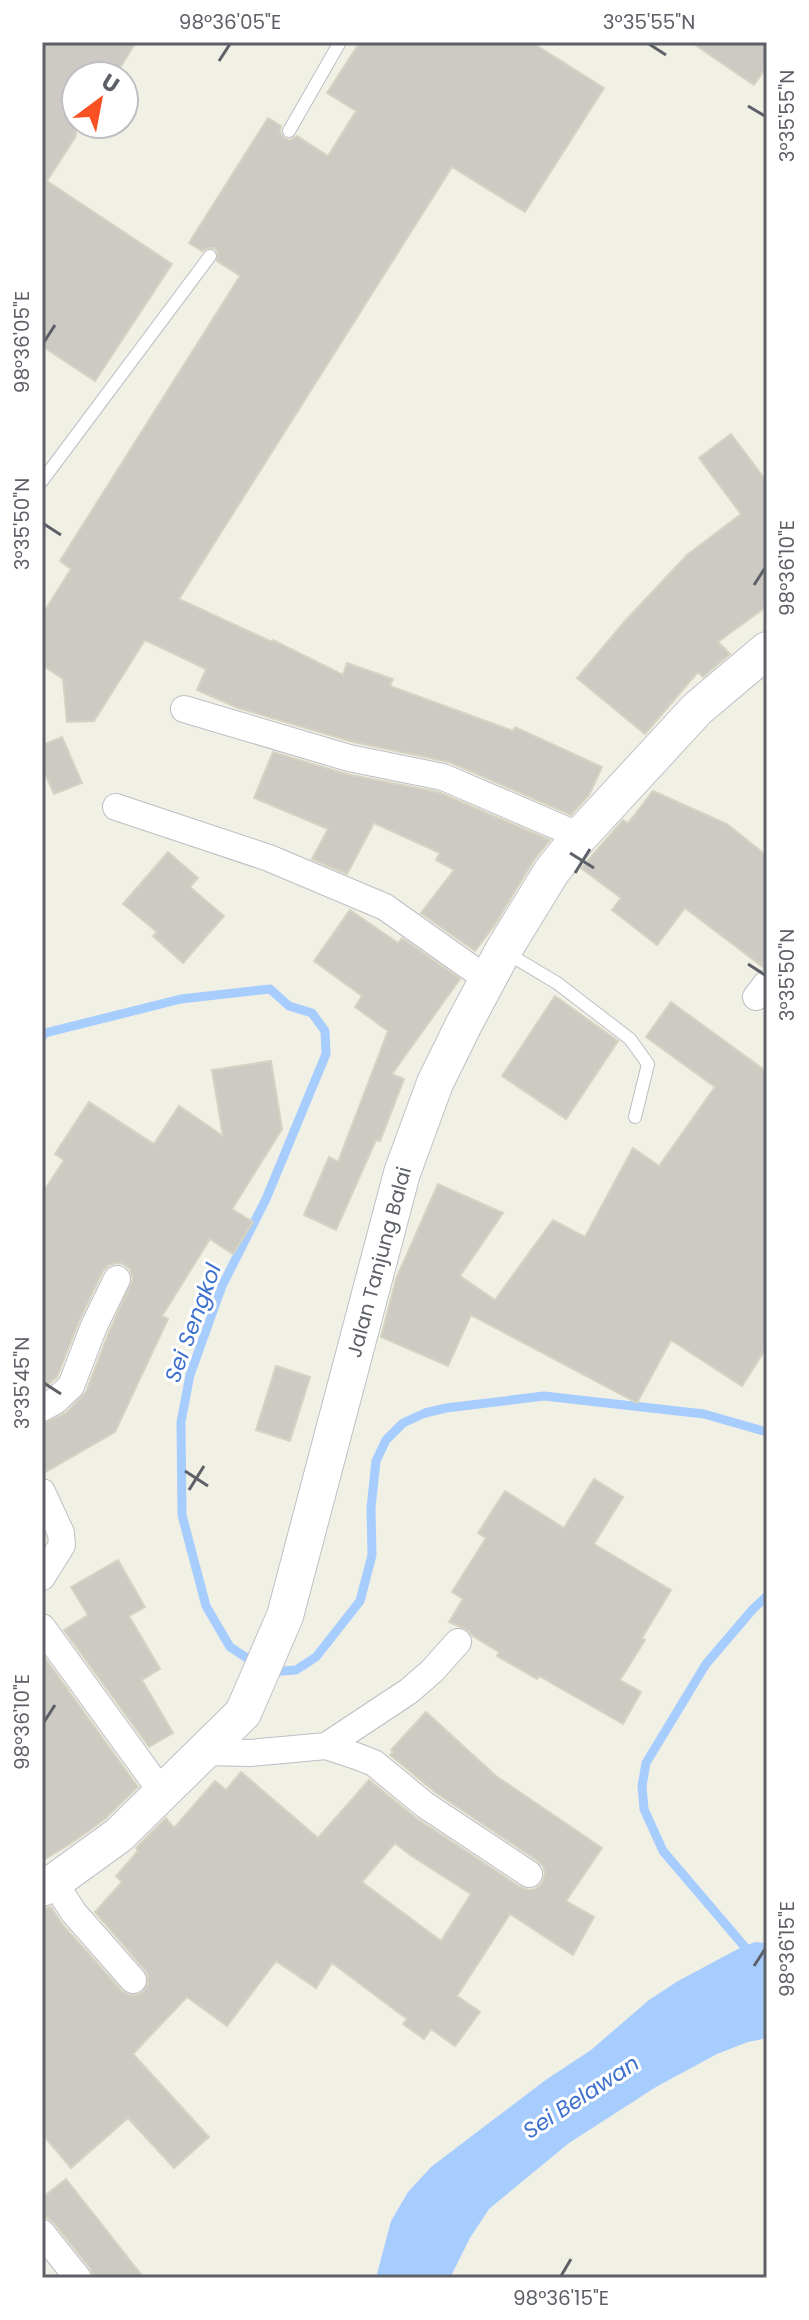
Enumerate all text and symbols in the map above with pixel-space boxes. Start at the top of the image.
text: 98°36'05"E [179,8,281,36]
text: 3°35'55"N [603,8,695,36]
north arrow [60,60,140,140]
text: U [96,66,125,101]
text: 3°35'55"N [773,70,801,162]
text: 98°36'05"E [8,291,36,393]
text: 3°35'50"N [8,478,36,570]
text: 98°36'10"E [773,520,801,616]
text: 3°35'50"N [773,929,801,1021]
street label: Jalan Tanjung Balai [340,1164,418,1360]
water label: Sei Sengkol [157,1259,229,1387]
text: 3°35'45"N [8,1337,36,1429]
text: 98°36'10"E [8,1674,36,1770]
text: 98°36'15"E [773,1901,801,1997]
water label: Sei Belawan [517,2048,645,2146]
text: 98°36'15"E [513,2284,609,2312]

